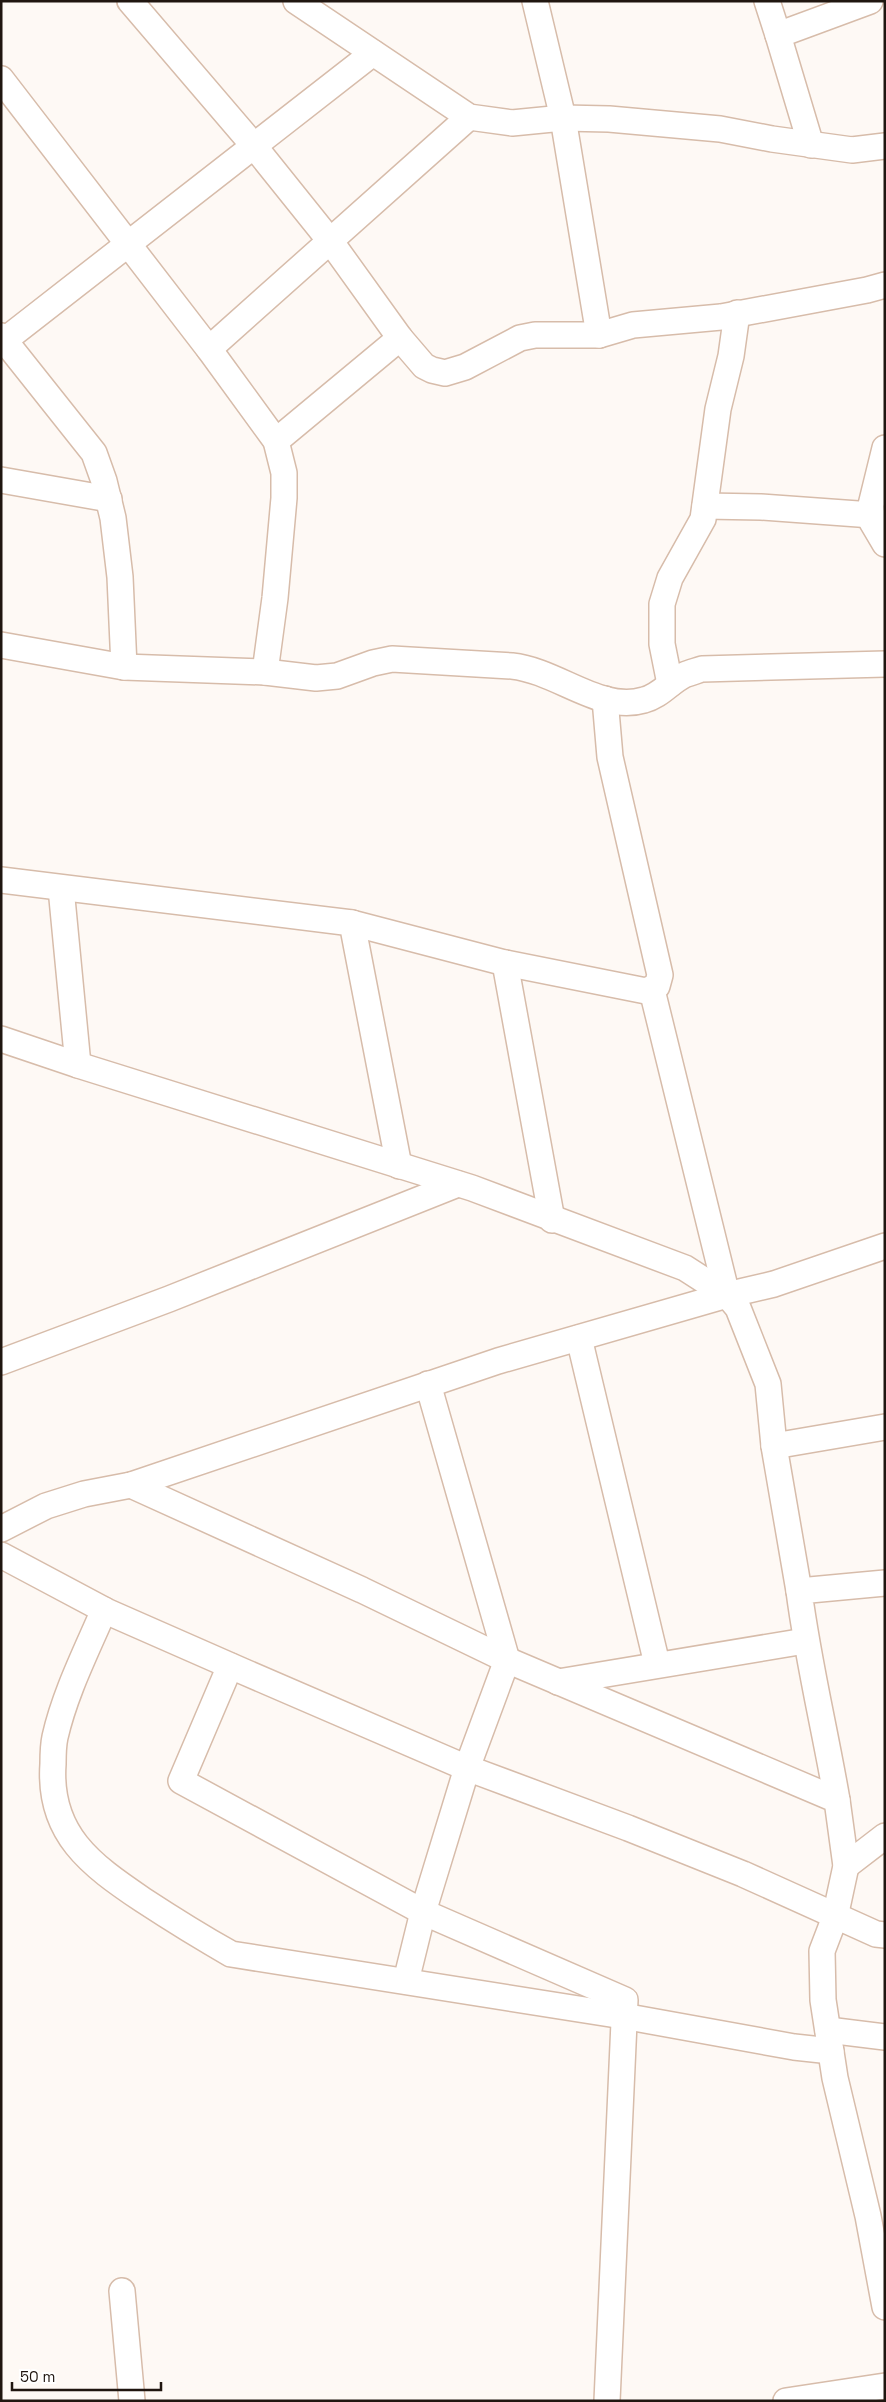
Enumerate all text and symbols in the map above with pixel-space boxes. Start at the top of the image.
scale bar [12,2360,161,2392]
text: 50 m [20,2367,55,2386]

